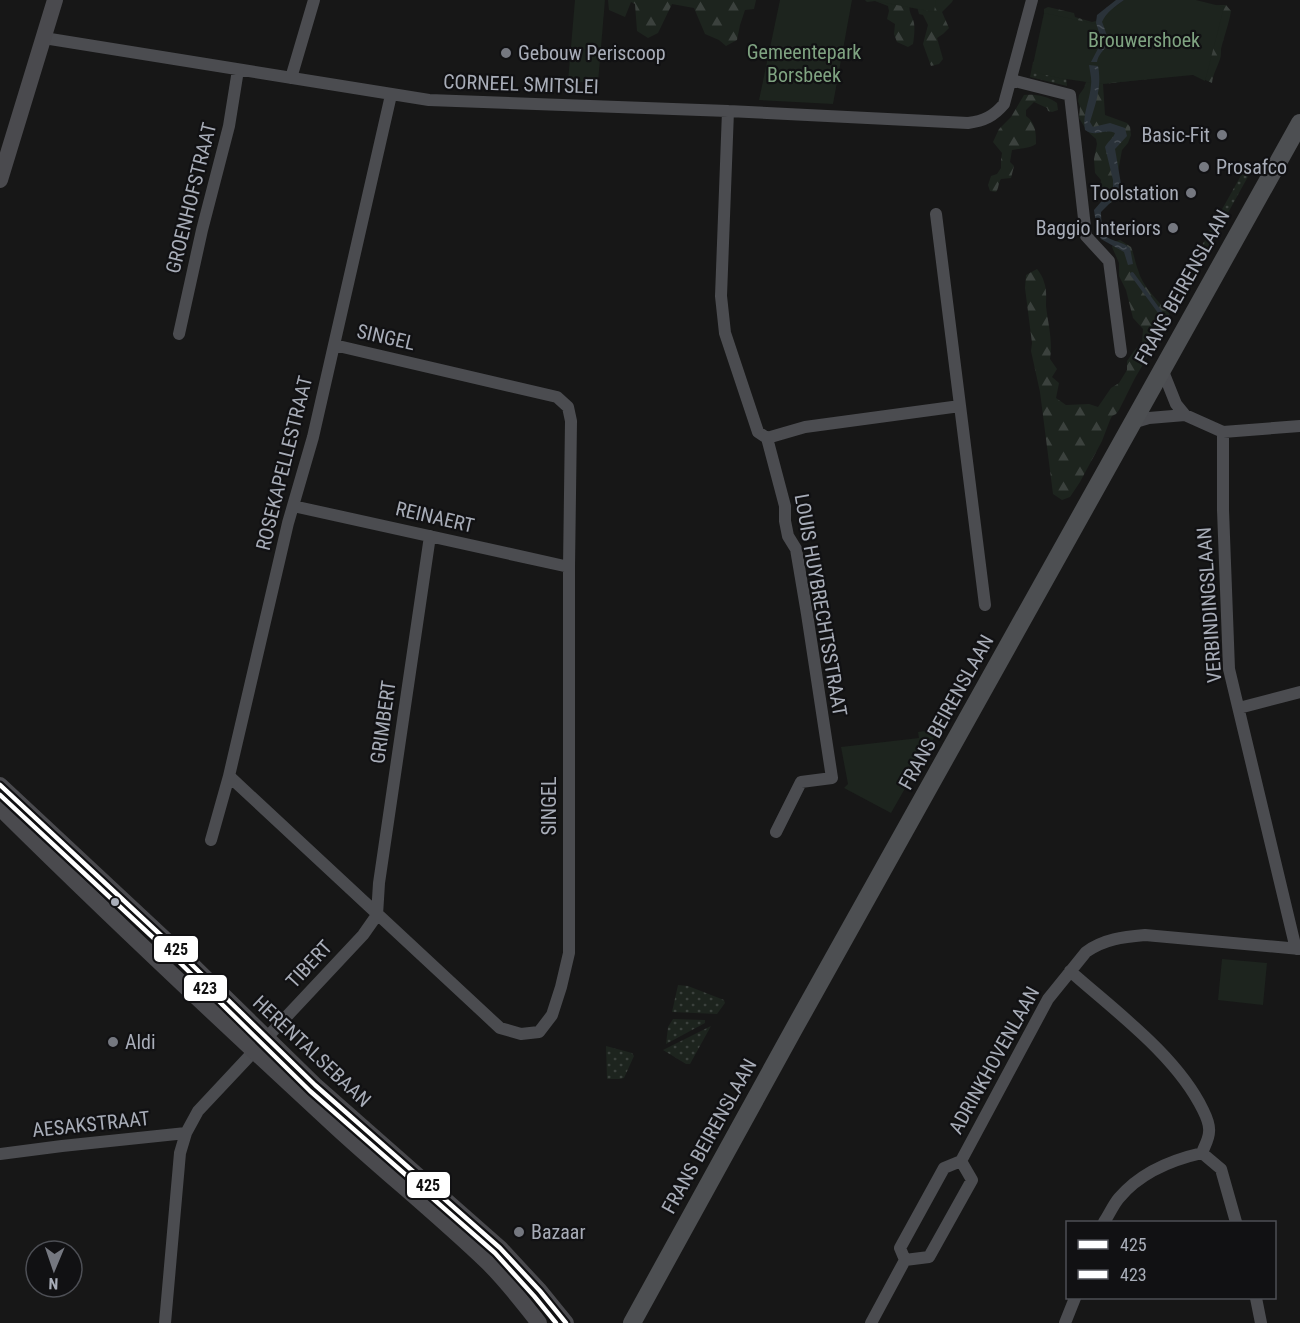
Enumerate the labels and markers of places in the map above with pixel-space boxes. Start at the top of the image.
place label: Gebouw Periscoop [518,41,666,65]
marker: Gebouw Periscoop [499,46,513,60]
place label: Basic-Fit [1141,123,1210,147]
marker: Basic-Fit [1215,128,1229,142]
place label: Prosafco [1216,155,1287,179]
marker: Prosafco [1197,160,1211,174]
place label: Toolstation [1090,181,1179,205]
marker: Toolstation [1184,186,1198,200]
place label: Baggio Interiors [1036,216,1161,240]
marker: Baggio Interiors [1166,221,1180,235]
unlabelled marker [109,896,121,908]
place label: Aldi [125,1030,156,1054]
marker: Aldi [106,1035,120,1049]
place label: Bazaar [531,1220,586,1244]
marker: Bazaar [512,1225,526,1239]

